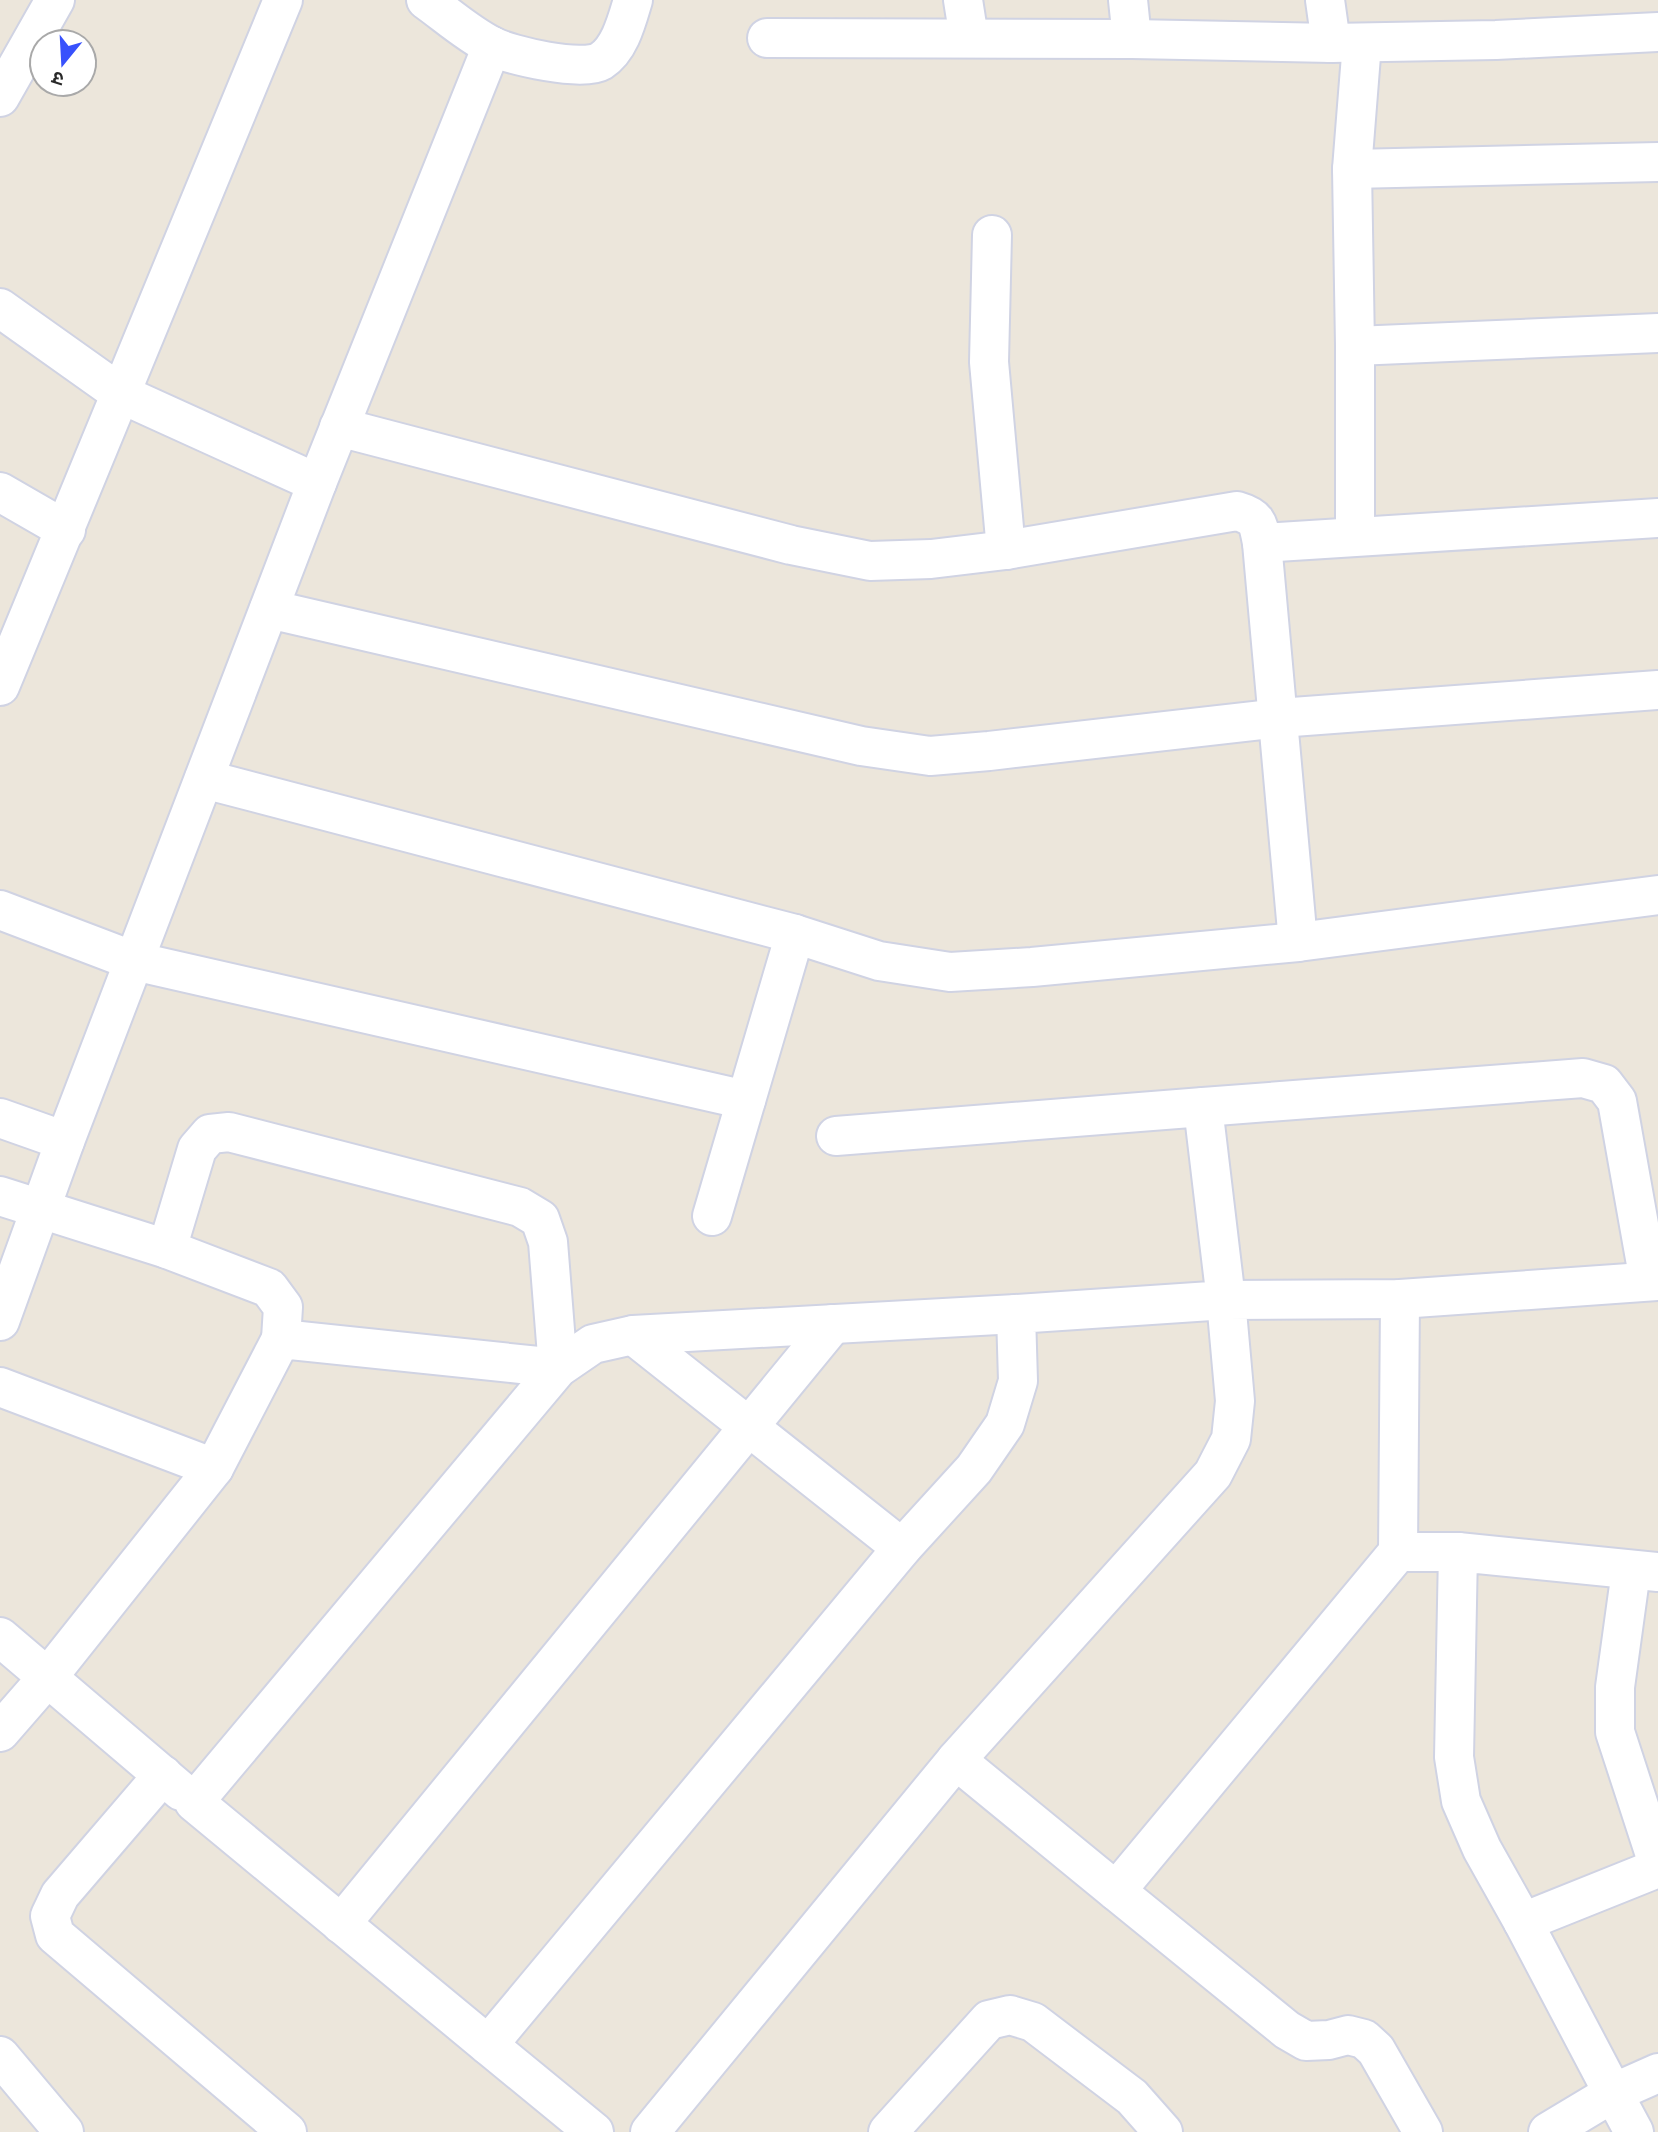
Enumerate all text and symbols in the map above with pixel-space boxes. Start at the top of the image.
north arrow [28,28,98,98]
text: उ [49,67,66,90]

